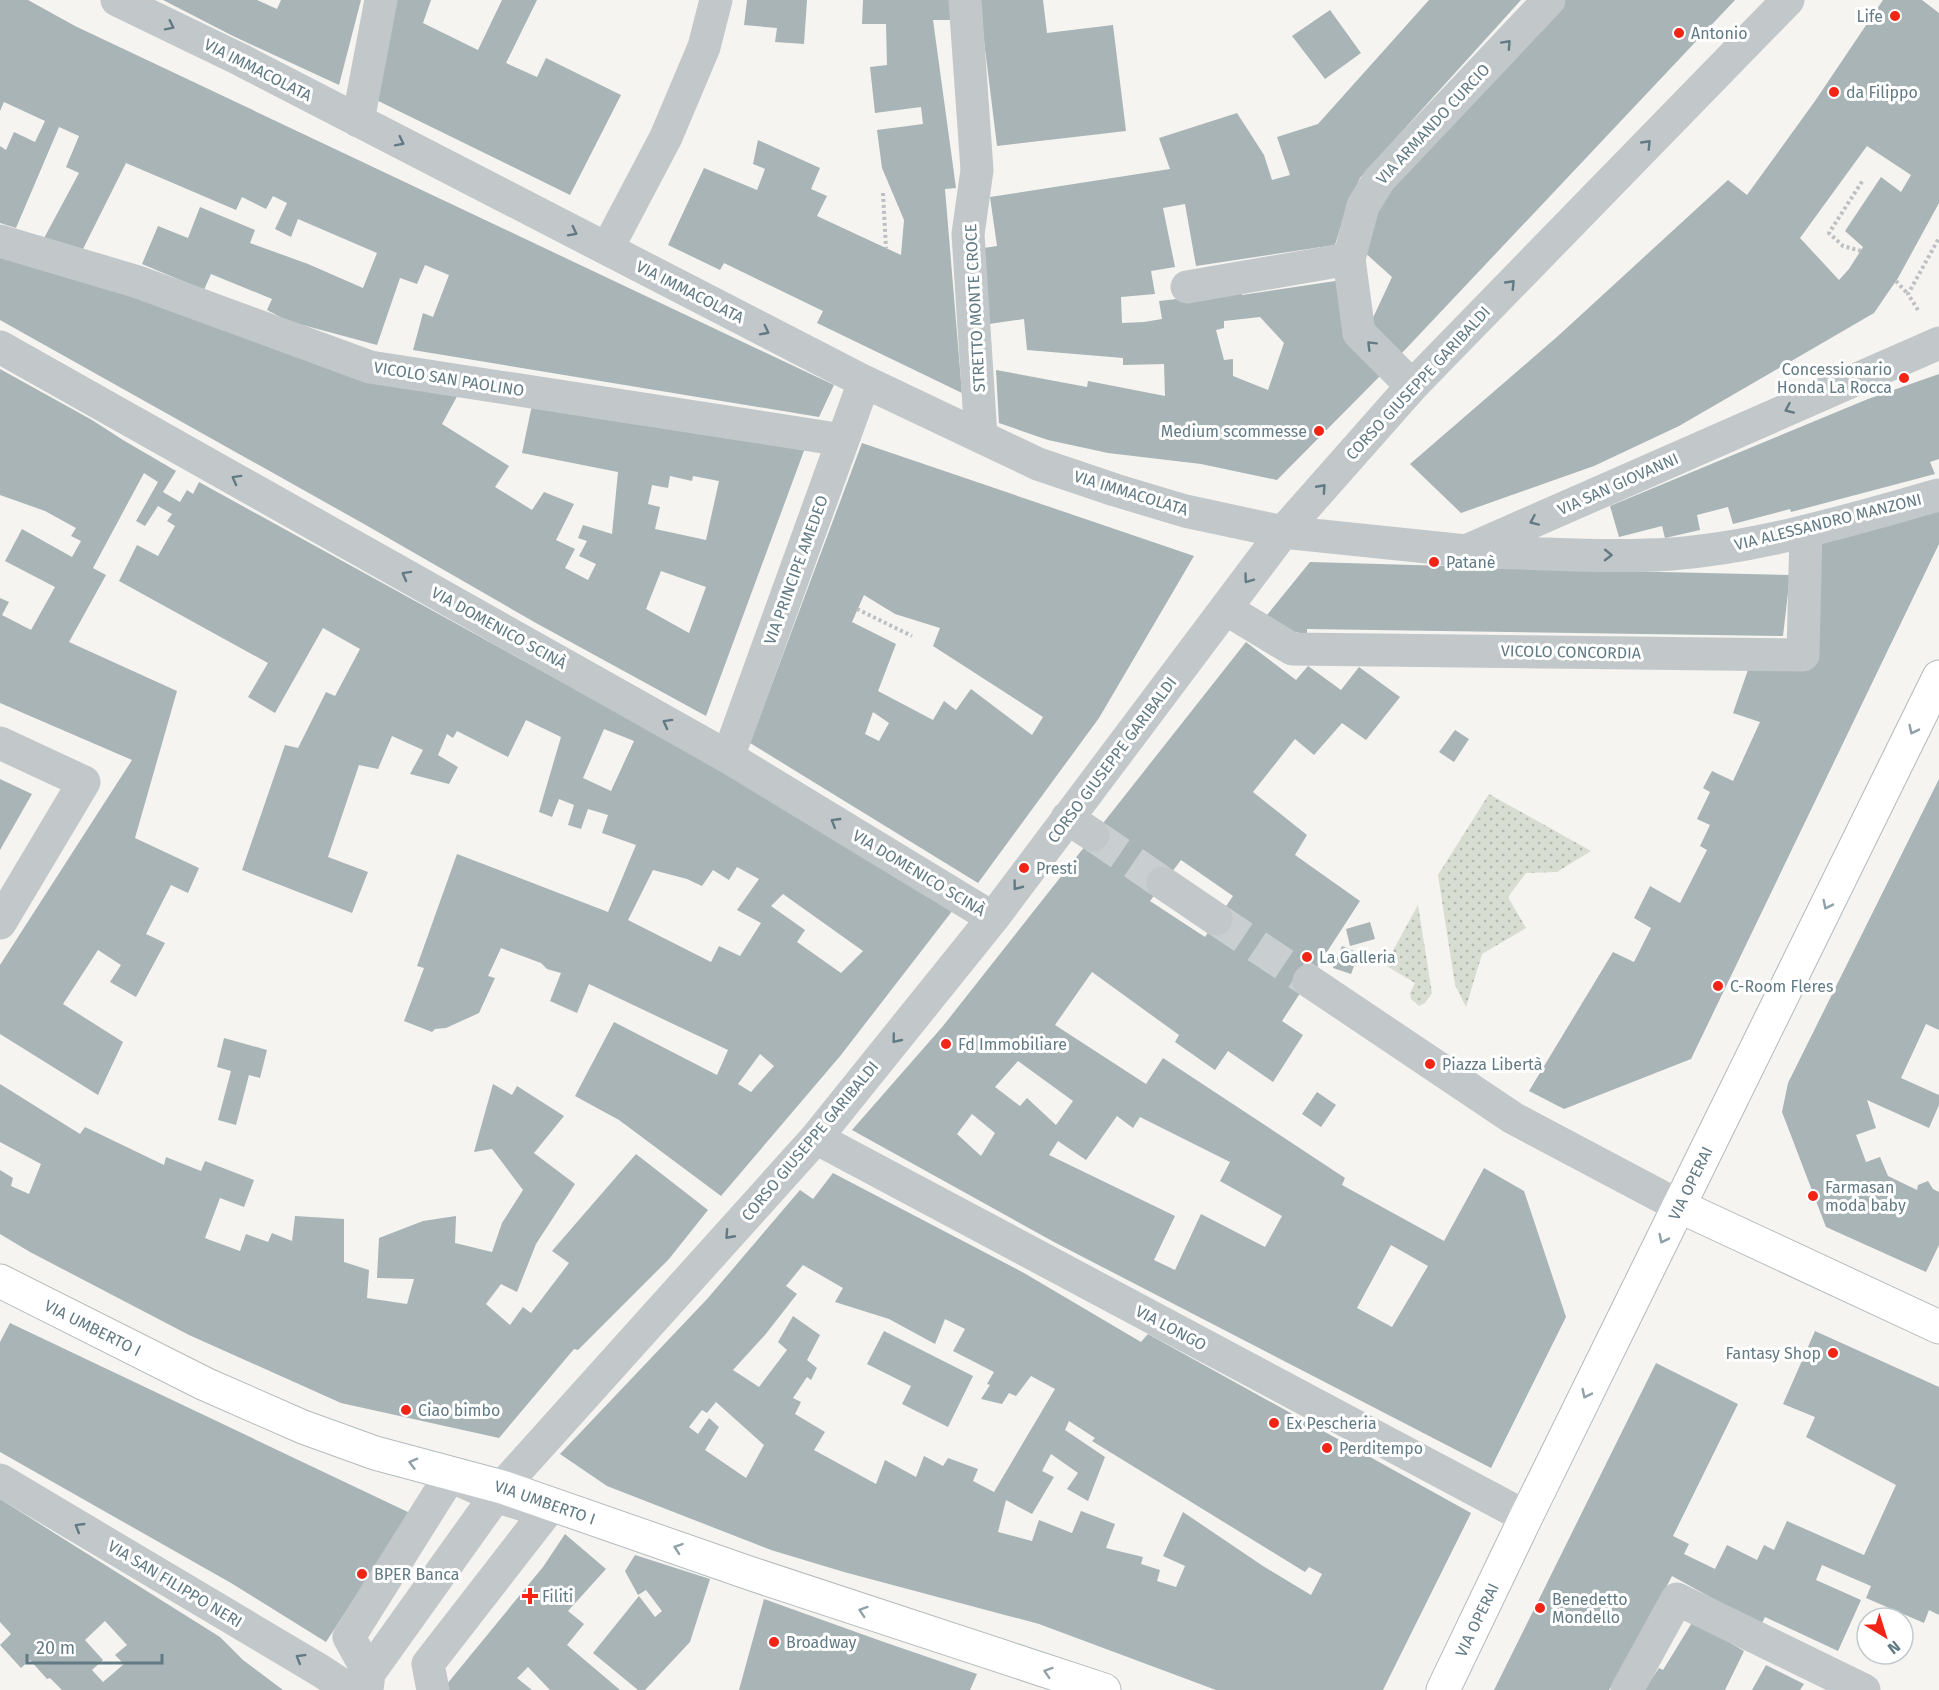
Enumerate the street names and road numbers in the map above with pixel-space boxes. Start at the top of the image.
street label: VIA IMMACOLATA [201,35,316,106]
street label: VIA ARMANDO CURCIO [1372,60,1494,188]
street label: STRETTO MONTE CROCE [961,223,989,393]
street label: VIA IMMACOLATA [633,257,748,328]
street label: CORSO GIUSEPPE GARIBALDI [1342,302,1494,464]
street label: VICOLO SAN PAOLINO [372,358,526,400]
street label: VIA SAN GIOVANNI [1555,449,1681,519]
street label: VIA IMMACOLATA [1072,467,1191,520]
street label: VIA ALESSANDRO MANZONI [1732,490,1924,554]
street label: VIA PRINCIPE AMEDEO [760,493,832,647]
street label: VIA DOMENICO SCINÀ [428,582,571,673]
street label: VICOLO CONCORDIA [1501,641,1642,663]
street label: CORSO GIUSEPPE GARIBALDI [1043,673,1181,847]
street label: VIA DOMENICO SCINÀ [849,825,990,921]
street label: CORSO GIUSEPPE GARIBALDI [738,1057,882,1225]
street label: VIA OPERAI [1664,1143,1716,1223]
street label: VIA UMBERTO I [42,1296,144,1360]
street label: VIA LONGO [1132,1301,1210,1355]
street label: VIA UMBERTO I [493,1476,598,1528]
street label: VIA SAN FILIPPO NERI [105,1536,245,1632]
street label: VIA OPERAI [1451,1580,1503,1660]

